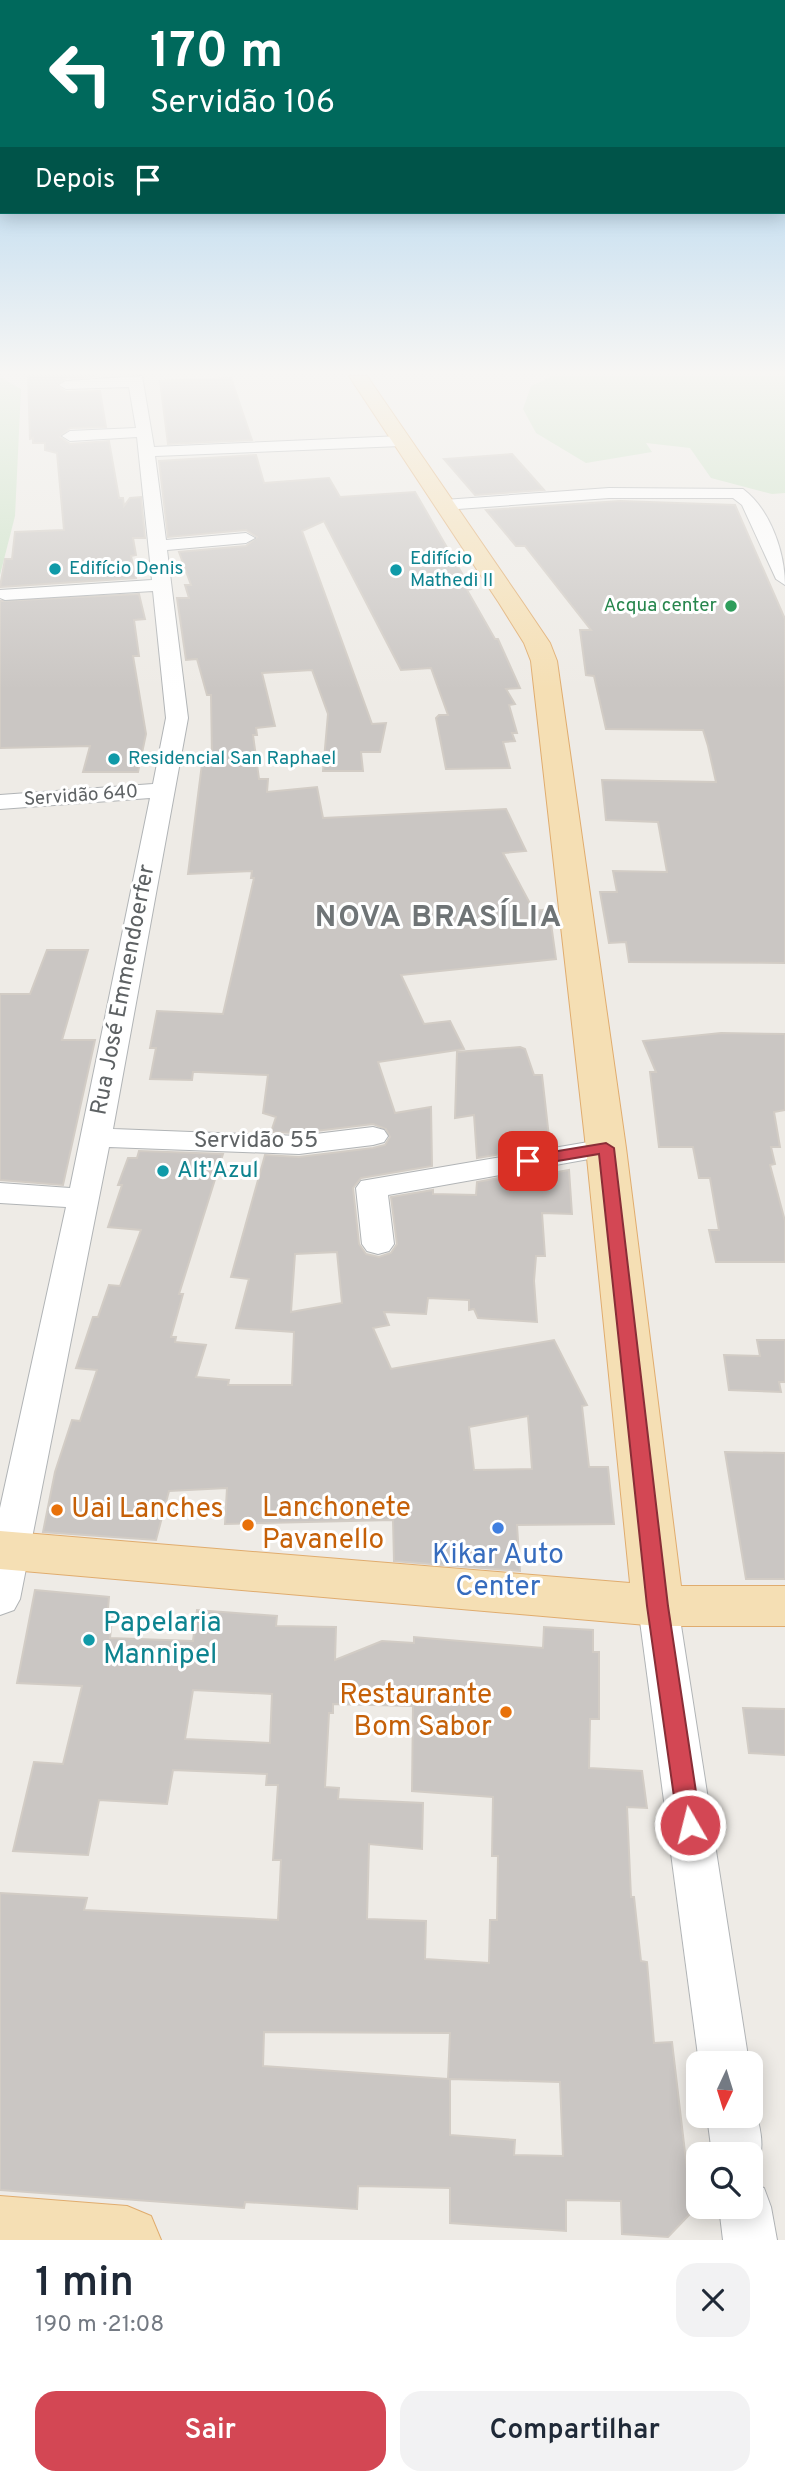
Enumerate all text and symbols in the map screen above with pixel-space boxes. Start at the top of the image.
text: 170 m [150,23,283,85]
icon: left [35,28,126,119]
text: Servidão 106 [150,84,335,124]
icon: arrive [129,161,167,199]
text: Depois [35,164,115,197]
place label: Edifício Mathedi II [410,547,493,593]
place label: Edifício Denis [69,557,183,581]
marker: Edifício Denis [47,561,63,577]
marker: Edifício Mathedi II [388,562,404,578]
place label: Acqua center [603,594,718,618]
marker: Acqua center [723,598,739,614]
place label: Residencial San Raphael [128,747,336,771]
marker: Residencial San Raphael [106,751,122,767]
street label: Servidão 640 [23,780,139,812]
street label: Rua José Emmendoerfer [85,862,163,1118]
district label: NOVA BRASÍLIA [315,898,563,937]
street label: Servidão 55 [194,1127,318,1156]
pin [498,1131,558,1191]
icon: arrive [509,1142,547,1180]
place label: Alt'Azul [177,1157,258,1186]
marker: Alt'Azul [155,1163,171,1179]
place label: Lanchonete Pavanello [262,1491,411,1559]
place label: Uai Lanches [71,1492,224,1528]
marker: Uai Lanches [49,1502,65,1518]
marker: Lanchonete Pavanello [240,1517,256,1533]
marker: Kikar Auto Center [490,1520,506,1536]
place label: Kikar Auto Center [432,1538,564,1606]
place label: Papelaria Mannipel [103,1606,222,1674]
marker: Papelaria Mannipel [81,1632,97,1648]
place label: Restaurante Bom Sabor [339,1678,492,1746]
marker: Restaurante Bom Sabor [498,1704,514,1720]
position arrow [653,1788,727,1862]
north arrow [686,2051,763,2128]
map controls [686,2051,763,2219]
button: search [686,2142,763,2219]
text: 1 min [35,2258,134,2311]
button: close [676,2263,750,2337]
text: 190 m · 21:08 [35,2311,164,2340]
button: Sair [35,2391,386,2471]
button: Compartilhar [400,2391,750,2471]

